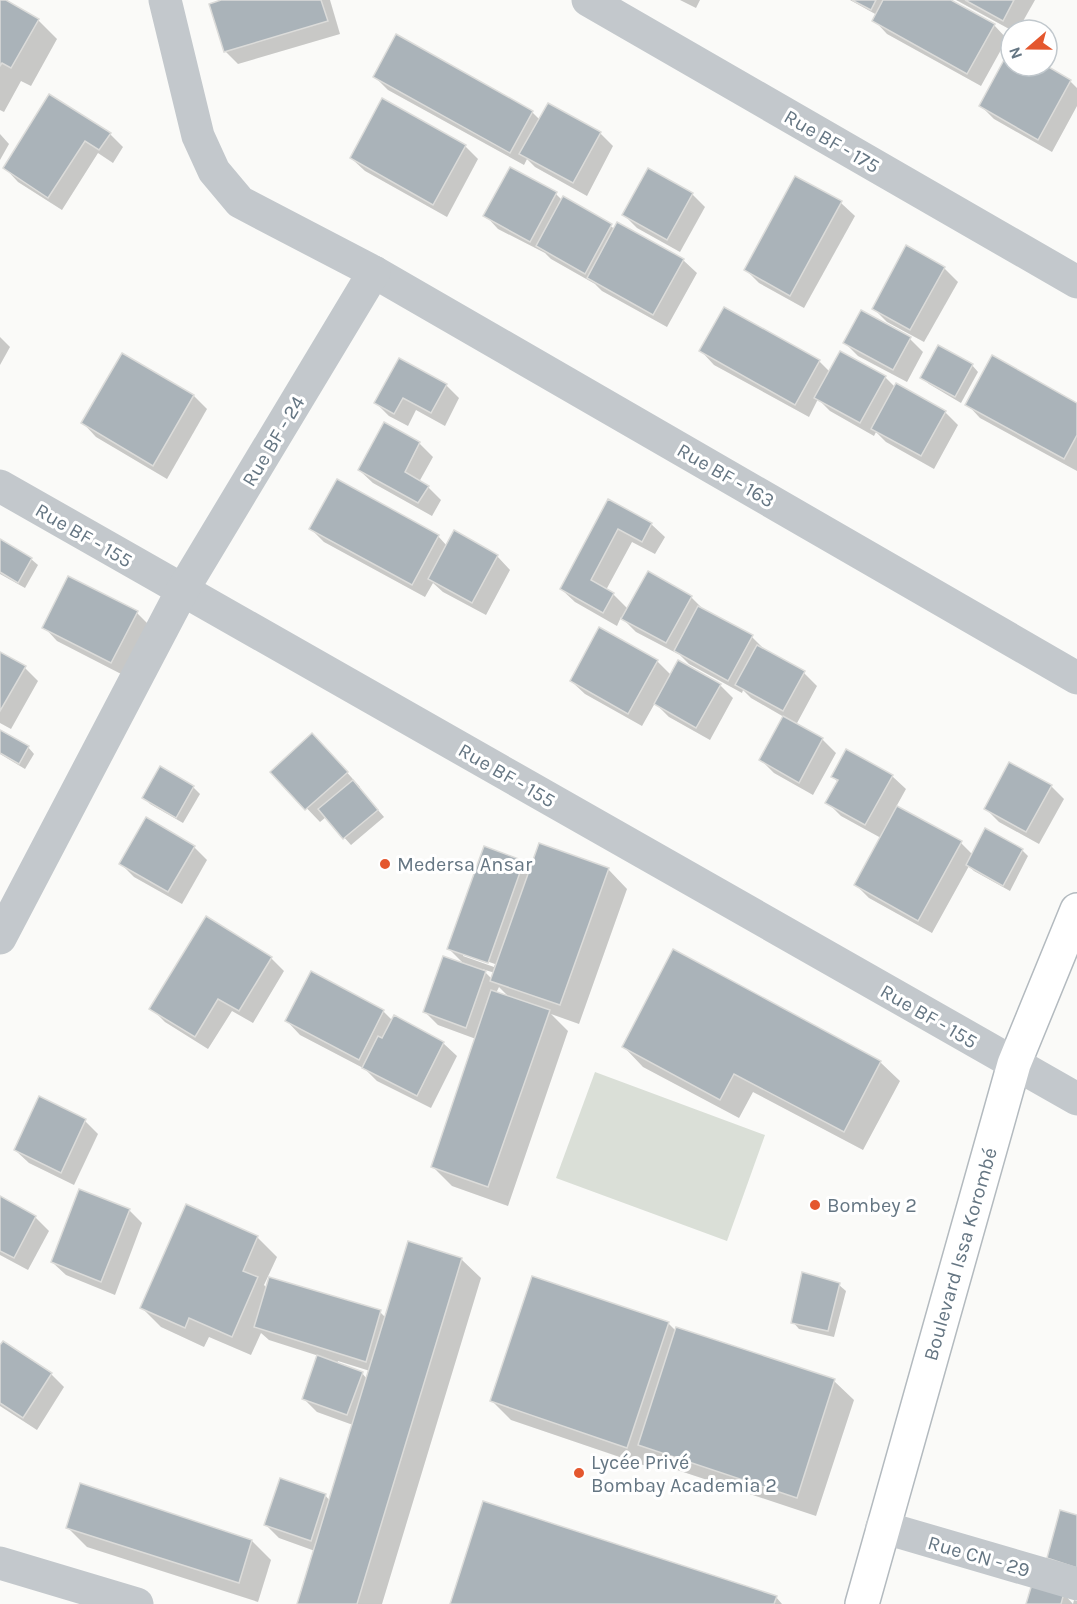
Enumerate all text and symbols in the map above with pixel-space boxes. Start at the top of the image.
north arrow [999,18,1059,78]
text: N [1004,44,1026,62]
street label: Rue BF - 175 [780,105,883,178]
street label: Rue BF - 24 [237,392,309,491]
street label: Rue BF - 163 [673,438,779,513]
street label: Rue BF - 155 [31,498,136,572]
street label: Rue BF - 155 [454,738,559,812]
place label: Medersa Ansar [397,853,533,876]
marker: Medersa Ansar [378,857,392,871]
street label: Rue BF - 155 [876,979,981,1053]
street label: Boulevard Issa Korombé [919,1145,1002,1363]
place label: Bombey 2 [827,1194,917,1217]
marker: Bombey 2 [808,1198,822,1212]
place label: Lycée Privé Bombay Academia 2 [591,1451,777,1497]
marker: Lycée Privé Bombay Academia 2 [572,1466,586,1480]
street label: Rue CN - 29 [925,1531,1032,1582]

